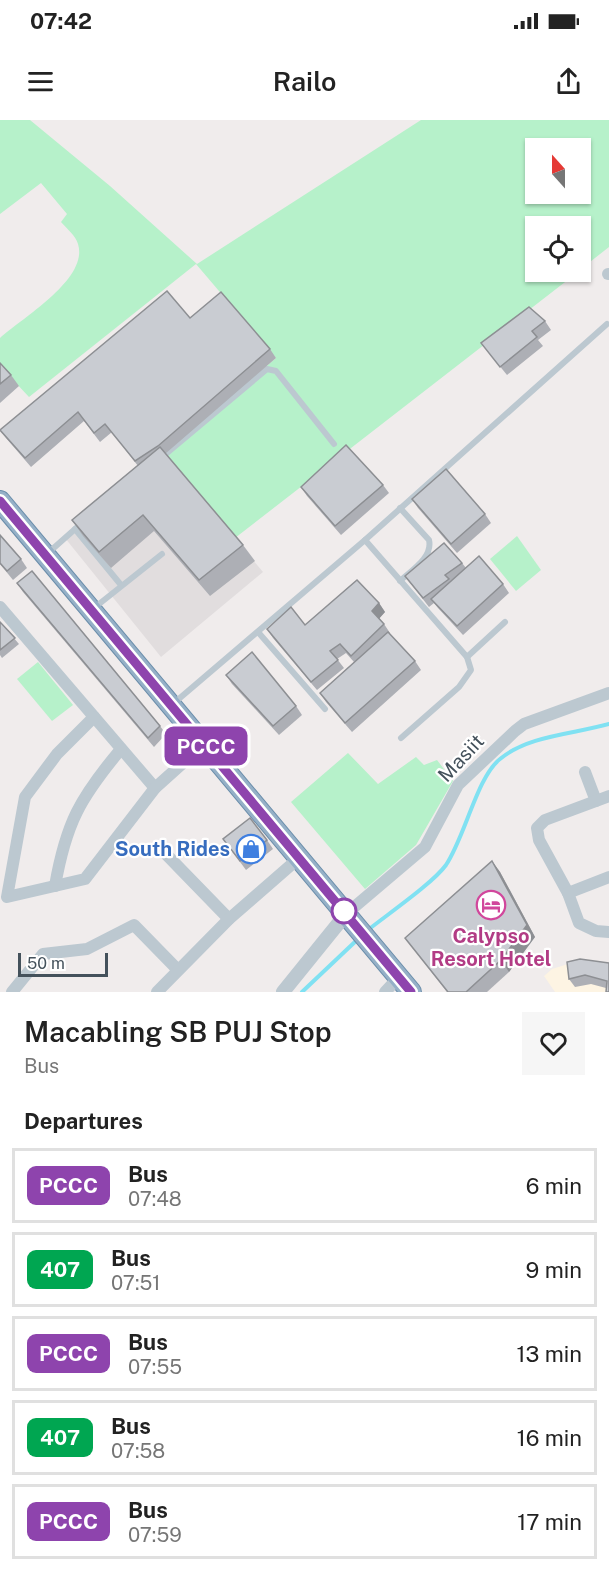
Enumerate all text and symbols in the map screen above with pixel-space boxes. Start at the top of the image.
text: 07:42 [30,8,92,34]
icon: menu [24,65,57,98]
text: Railo [273,65,336,97]
icon: share [552,65,585,98]
north arrow [525,138,591,204]
map controls [525,138,591,282]
button: locate [525,216,591,282]
line badge: PCCC [164,726,248,766]
street label: Masiit [433,729,489,787]
text: PCCC [177,734,235,759]
shop icon: South Rides [235,833,267,865]
place label: South Rides [115,837,230,861]
hotel icon: Calypso Resort Hotel [475,889,507,921]
unlabelled marker [331,898,357,924]
place label: Calypso Resort Hotel [431,924,551,971]
scale bar [18,950,108,977]
text: 50 m [27,954,65,973]
button: heart [522,1012,585,1075]
text: Macabling SB PUJ Stop [24,1015,332,1048]
text: Bus [24,1054,59,1078]
text: Departures [24,1108,143,1134]
text: Bus [128,1161,168,1187]
text: PCCC [39,1173,98,1198]
text: 6 min [526,1173,582,1199]
text: 07:48 [128,1187,182,1211]
text: Bus [111,1245,151,1271]
text: 407 [40,1257,80,1282]
text: 9 min [526,1257,582,1283]
text: 07:51 [111,1271,160,1295]
text: Bus [128,1329,168,1355]
text: PCCC [39,1341,98,1366]
text: 13 min [517,1341,582,1367]
text: 07:55 [128,1355,182,1379]
text: Bus [111,1413,151,1439]
text: 407 [40,1425,80,1450]
text: 16 min [517,1425,582,1451]
text: 07:58 [111,1439,165,1463]
text: Bus [128,1497,168,1523]
text: PCCC [39,1509,98,1534]
text: 17 min [517,1509,582,1535]
text: 07:59 [128,1523,182,1547]

